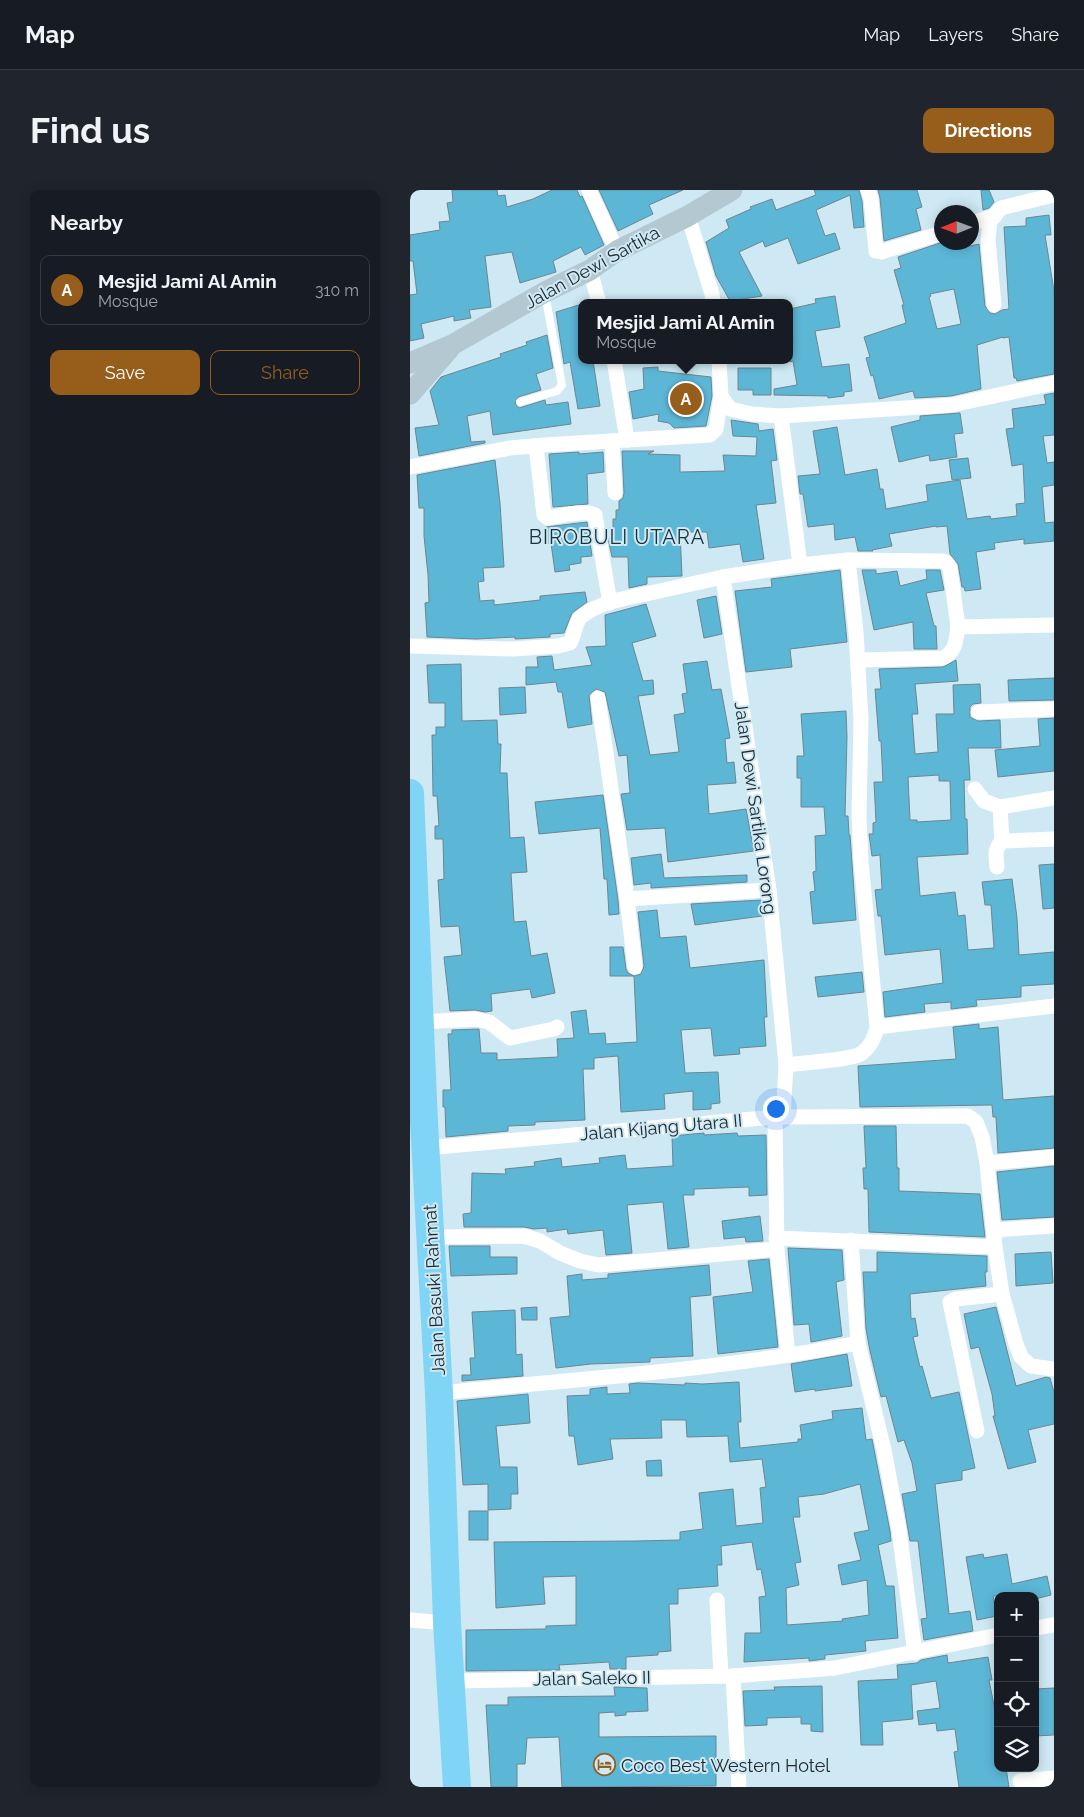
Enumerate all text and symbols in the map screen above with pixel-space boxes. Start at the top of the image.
text: Map [25,20,75,49]
text: Map [864,24,900,45]
text: Layers [928,24,983,45]
text: Share [1011,24,1059,45]
button: Directions [923,108,1054,153]
text: Find us [30,110,150,151]
north arrow [934,205,979,250]
text: Nearby [50,210,123,235]
street label: Jalan Dewi Sartika [521,221,663,313]
text: Mesjid Jami Al Amin [98,270,277,292]
text: A [62,281,72,300]
text: 310 m [315,281,359,300]
text: Mosque [98,292,158,311]
popup [578,299,793,364]
text: Mesjid Jami Al Amin [596,311,775,333]
text: Mosque [596,333,656,352]
button: Save [50,350,200,395]
button: Share [210,350,360,395]
pin: A [670,380,702,418]
district label: BIROBULI UTARA [529,525,705,549]
street label: Jalan Dewi Sartika Lorong [731,700,781,916]
your location [763,1096,789,1122]
street label: Jalan Kijang Utara II [579,1109,743,1145]
street label: Jalan Basuki Rahmat [419,1204,449,1376]
map controls [994,1592,1039,1772]
button: + [994,1592,1039,1637]
button: − [994,1637,1039,1682]
street label: Jalan Saleko II [533,1666,651,1690]
button: locate [994,1682,1039,1727]
button: layers [994,1727,1039,1772]
hotel icon: Coco Best Western Hotel [593,1753,617,1777]
place label: Coco Best Western Hotel [621,1755,830,1776]

